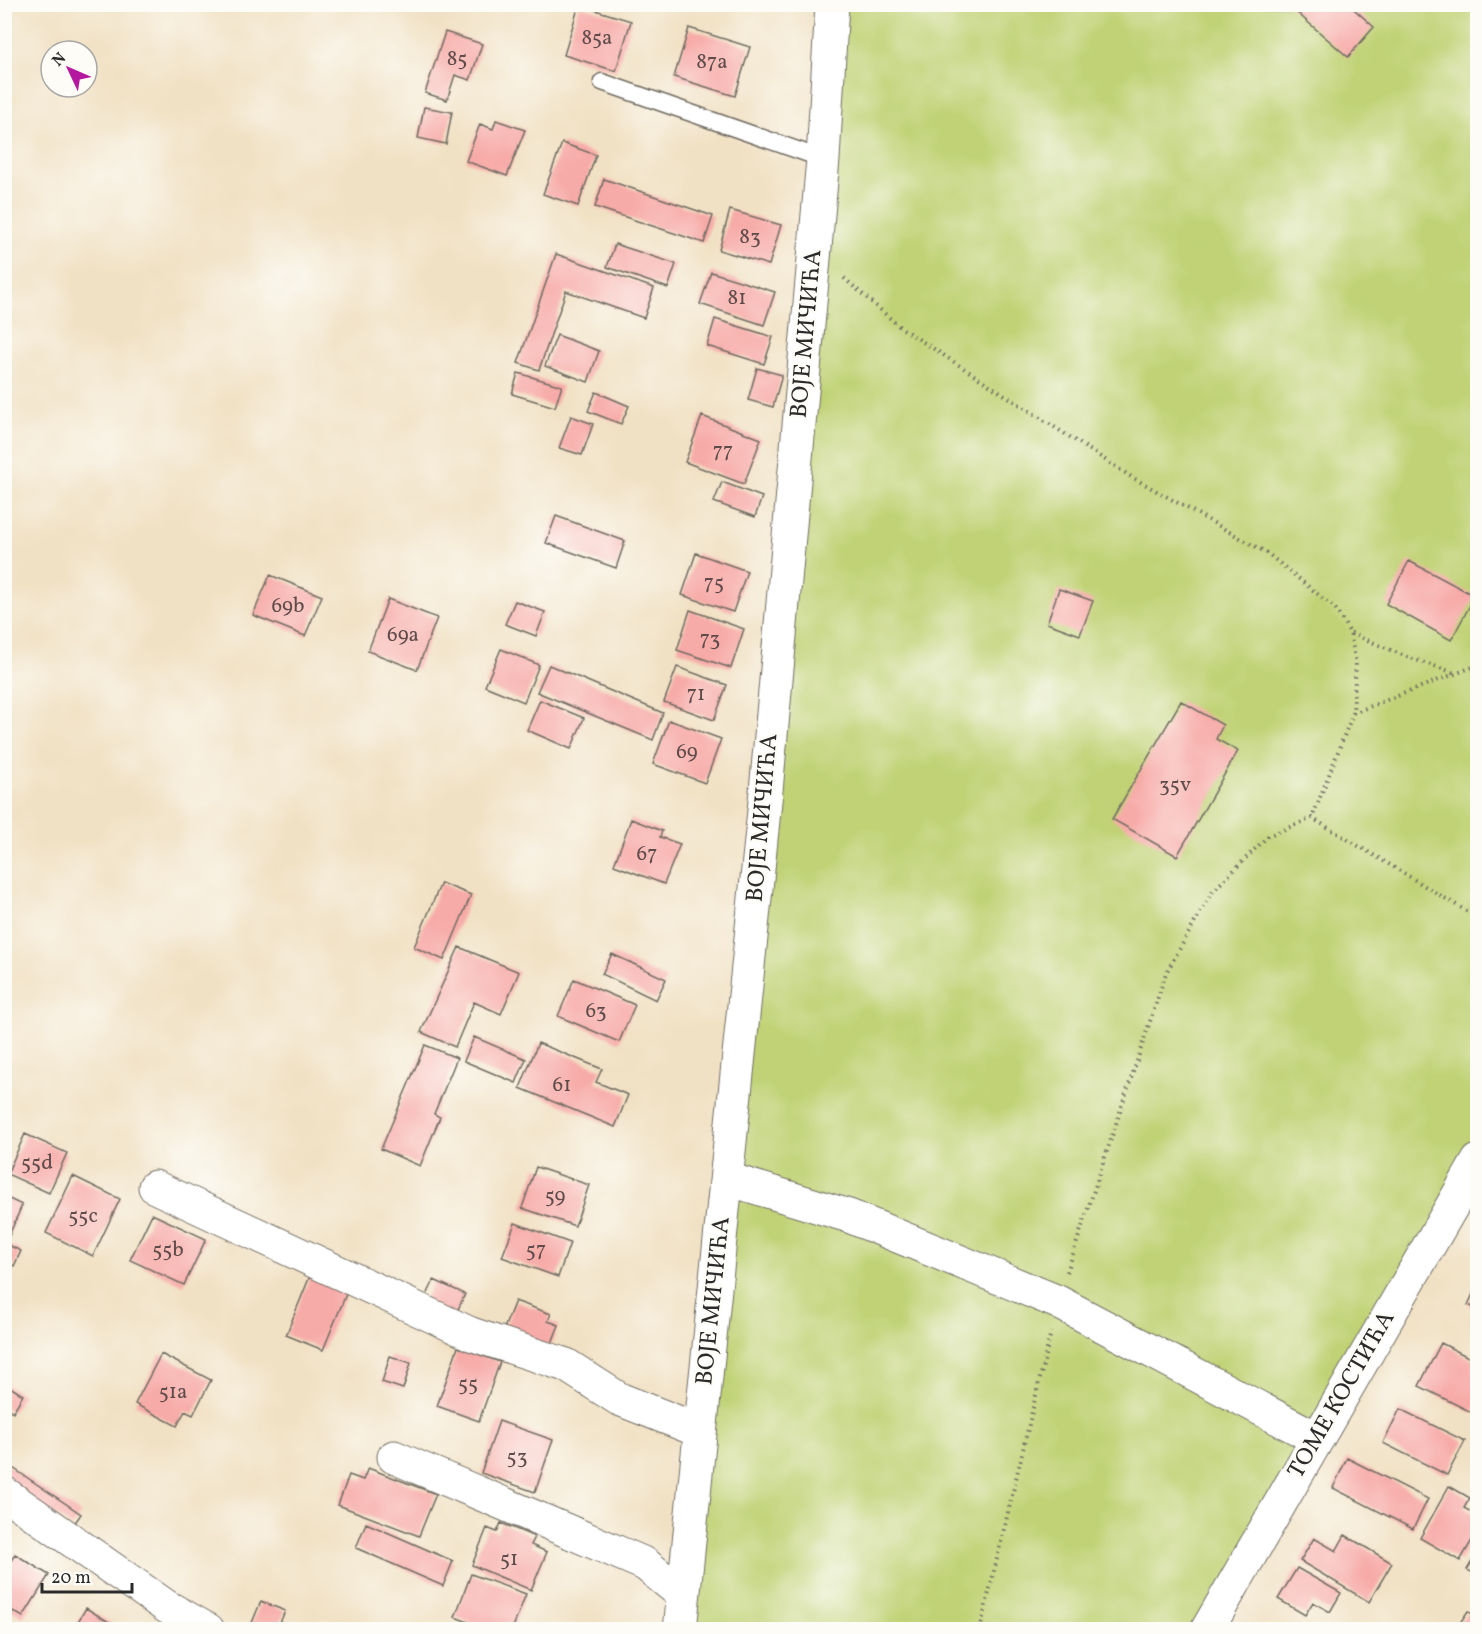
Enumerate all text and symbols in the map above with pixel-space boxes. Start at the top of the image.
house number: 85a [581,24,613,53]
north arrow [39,39,99,99]
house number: 85 [447,45,467,74]
text: N [48,48,72,72]
house number: 87a [696,48,728,77]
house number: 83 [739,223,761,252]
street label: ВОЈЕ МИЧИЋА [783,248,831,420]
house number: 81 [728,284,746,313]
house number: 77 [713,437,733,466]
house number: 75 [704,569,724,598]
house number: 69b [271,592,305,621]
house number: 69a [387,621,419,650]
house number: 73 [700,625,720,654]
house number: 71 [687,680,705,709]
street label: ВОЈЕ МИЧИЋА [739,732,787,904]
house number: 69 [676,738,698,767]
house number: 35v [1159,771,1191,800]
house number: 67 [637,840,657,869]
house number: 63 [585,997,607,1026]
house number: 61 [553,1071,571,1100]
house number: 55d [21,1149,53,1178]
house number: 59 [545,1182,565,1211]
house number: 55c [68,1202,98,1231]
street label: ВОЈЕ МИЧИЋА [688,1215,740,1387]
house number: 55b [152,1236,184,1265]
house number: 57 [526,1236,546,1265]
street label: ТОМЕ КОСТИЋА [1280,1305,1404,1485]
house number: 55 [458,1370,478,1399]
house number: 51a [159,1378,187,1407]
house number: 53 [507,1443,527,1472]
house number: 51 [500,1545,518,1574]
scale bar [42,1556,132,1594]
text: 20 m [51,1566,91,1591]

